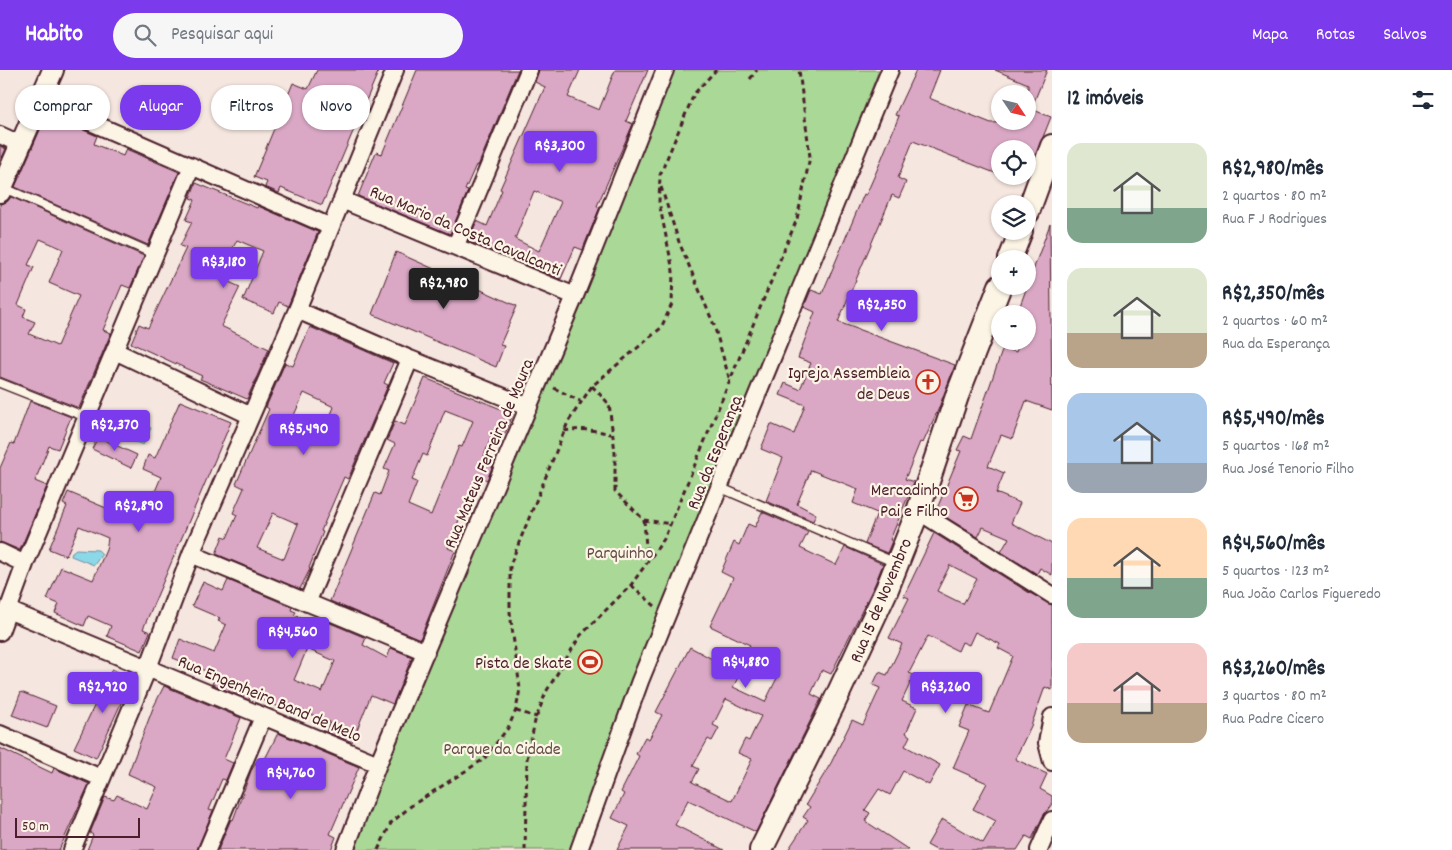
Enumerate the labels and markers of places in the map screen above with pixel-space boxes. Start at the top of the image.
pin: R$3,300 [514,131,606,173]
pin: R$3,180 [178,246,270,289]
pin: R$2,980 [398,268,490,310]
pin: R$2,350 [836,290,928,332]
place label: Igreja Assembleia de Deus [788,362,911,408]
church icon: Igreja Assembleia de Deus [915,369,941,395]
pin: R$2,370 [69,410,161,452]
pin: R$5,490 [258,414,350,456]
place label: Mercadinho Pai e Filho [871,479,948,525]
supermarket icon: Mercadinho Pai e Filho [953,486,979,512]
pin: R$2,890 [93,490,185,533]
pin: R$4,560 [247,616,339,659]
pin: R$4,880 [700,646,792,689]
sports icon: Pista de Skate [577,649,603,675]
place label: Pista de Skate [475,652,572,677]
pin: R$2,920 [57,672,149,714]
pin: R$3,260 [900,672,992,714]
pin: R$4,760 [245,758,337,800]

